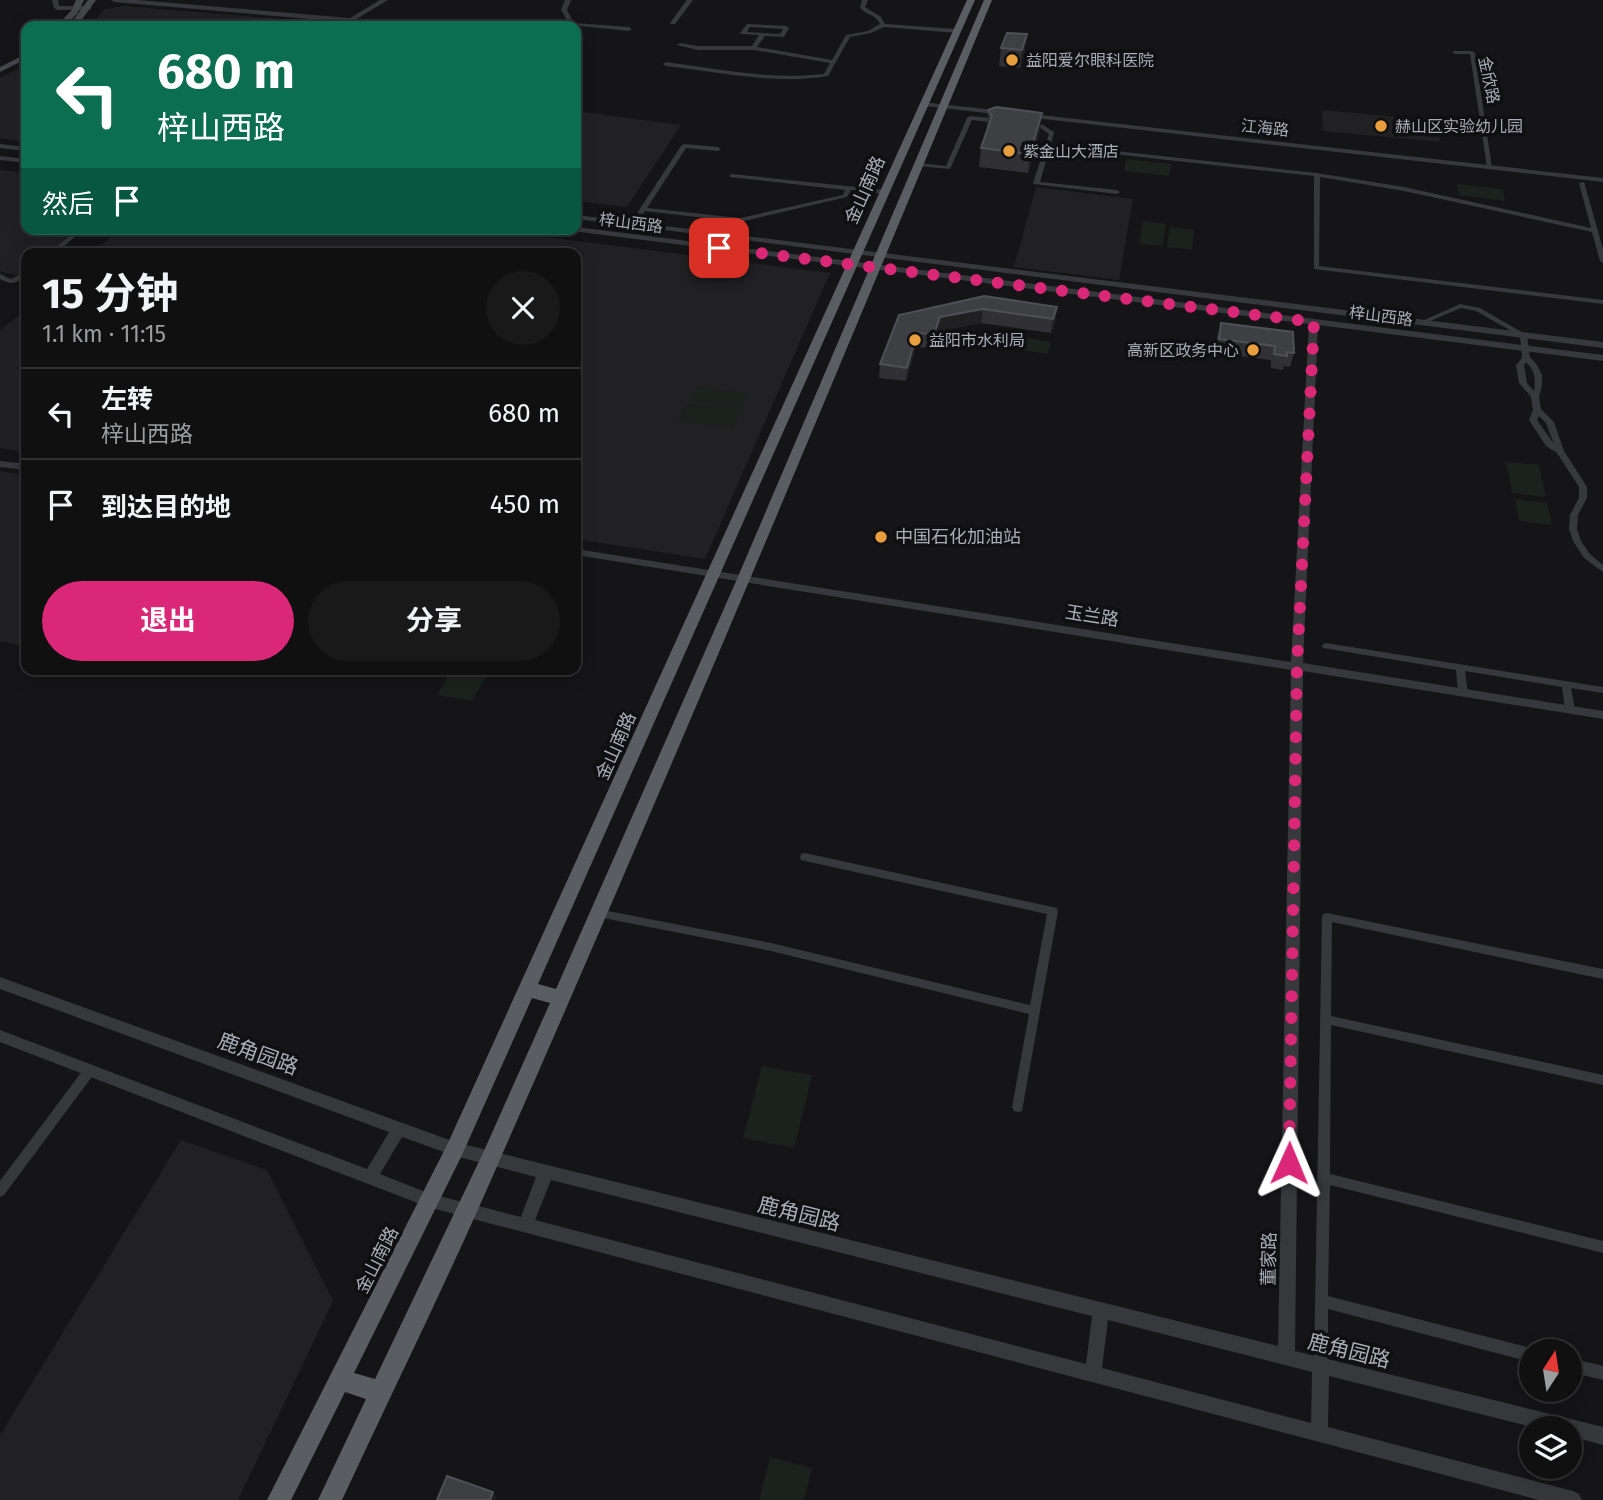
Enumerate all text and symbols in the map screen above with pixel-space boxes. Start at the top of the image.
text: 680 m [157,42,295,101]
icon: left [42,49,133,140]
place label: 益阳爱尔眼科医院 [1026,51,1154,70]
marker: 益阳爱尔眼科医院 [1004,52,1020,68]
street label: 金欣路 [1475,55,1503,105]
text: 梓山西路 [157,109,285,147]
street label: 江海路 [1240,116,1290,140]
place label: 赫山区实验幼儿园 [1395,117,1523,136]
marker: 赫山区实验幼儿园 [1373,118,1389,134]
place label: 紫金山大酒店 [1023,142,1119,161]
marker: 紫金山大酒店 [1001,143,1017,159]
street label: 金山南路 [840,153,890,227]
icon: arrive [108,182,146,220]
text: 然后 [42,189,94,220]
street label: 梓山西路 [598,210,664,236]
pin [689,218,749,278]
icon: arrive [700,229,738,267]
text: 15 分钟 [42,269,178,319]
button: close [486,271,560,345]
street label: 梓山西路 [1348,303,1414,329]
text: 1.1 km · 11:15 [42,320,166,348]
place label: 益阳市水利局 [929,331,1025,350]
marker: 益阳市水利局 [907,332,923,348]
place label: 高新区政务中心 [1127,341,1239,360]
marker: 高新区政务中心 [1245,342,1261,358]
text: 左转 [101,384,153,415]
icon: left [42,395,80,433]
text: 680 m [488,398,560,429]
text: 梓山西路 [101,420,193,448]
icon: arrive [42,486,80,524]
text: 450 m [490,489,560,520]
text: 到达目的地 [101,492,231,523]
place label: 中国石化加油站 [895,526,1021,548]
marker: 中国石化加油站 [873,529,889,545]
button: 退出 [42,581,294,661]
button: 分享 [308,581,560,661]
street label: 玉兰路 [1064,601,1120,631]
street label: 金山南路 [591,709,641,783]
street label: 鹿角园路 [214,1027,302,1081]
position arrow [1252,1126,1326,1200]
street label: 鹿角园路 [755,1191,843,1237]
street label: 金山南路 [351,1223,403,1297]
street label: 董家路 [1258,1232,1280,1286]
street label: 鹿角园路 [1305,1328,1393,1374]
north arrow [1519,1339,1582,1402]
map controls [1519,1339,1582,1479]
button: layers [1519,1416,1582,1479]

